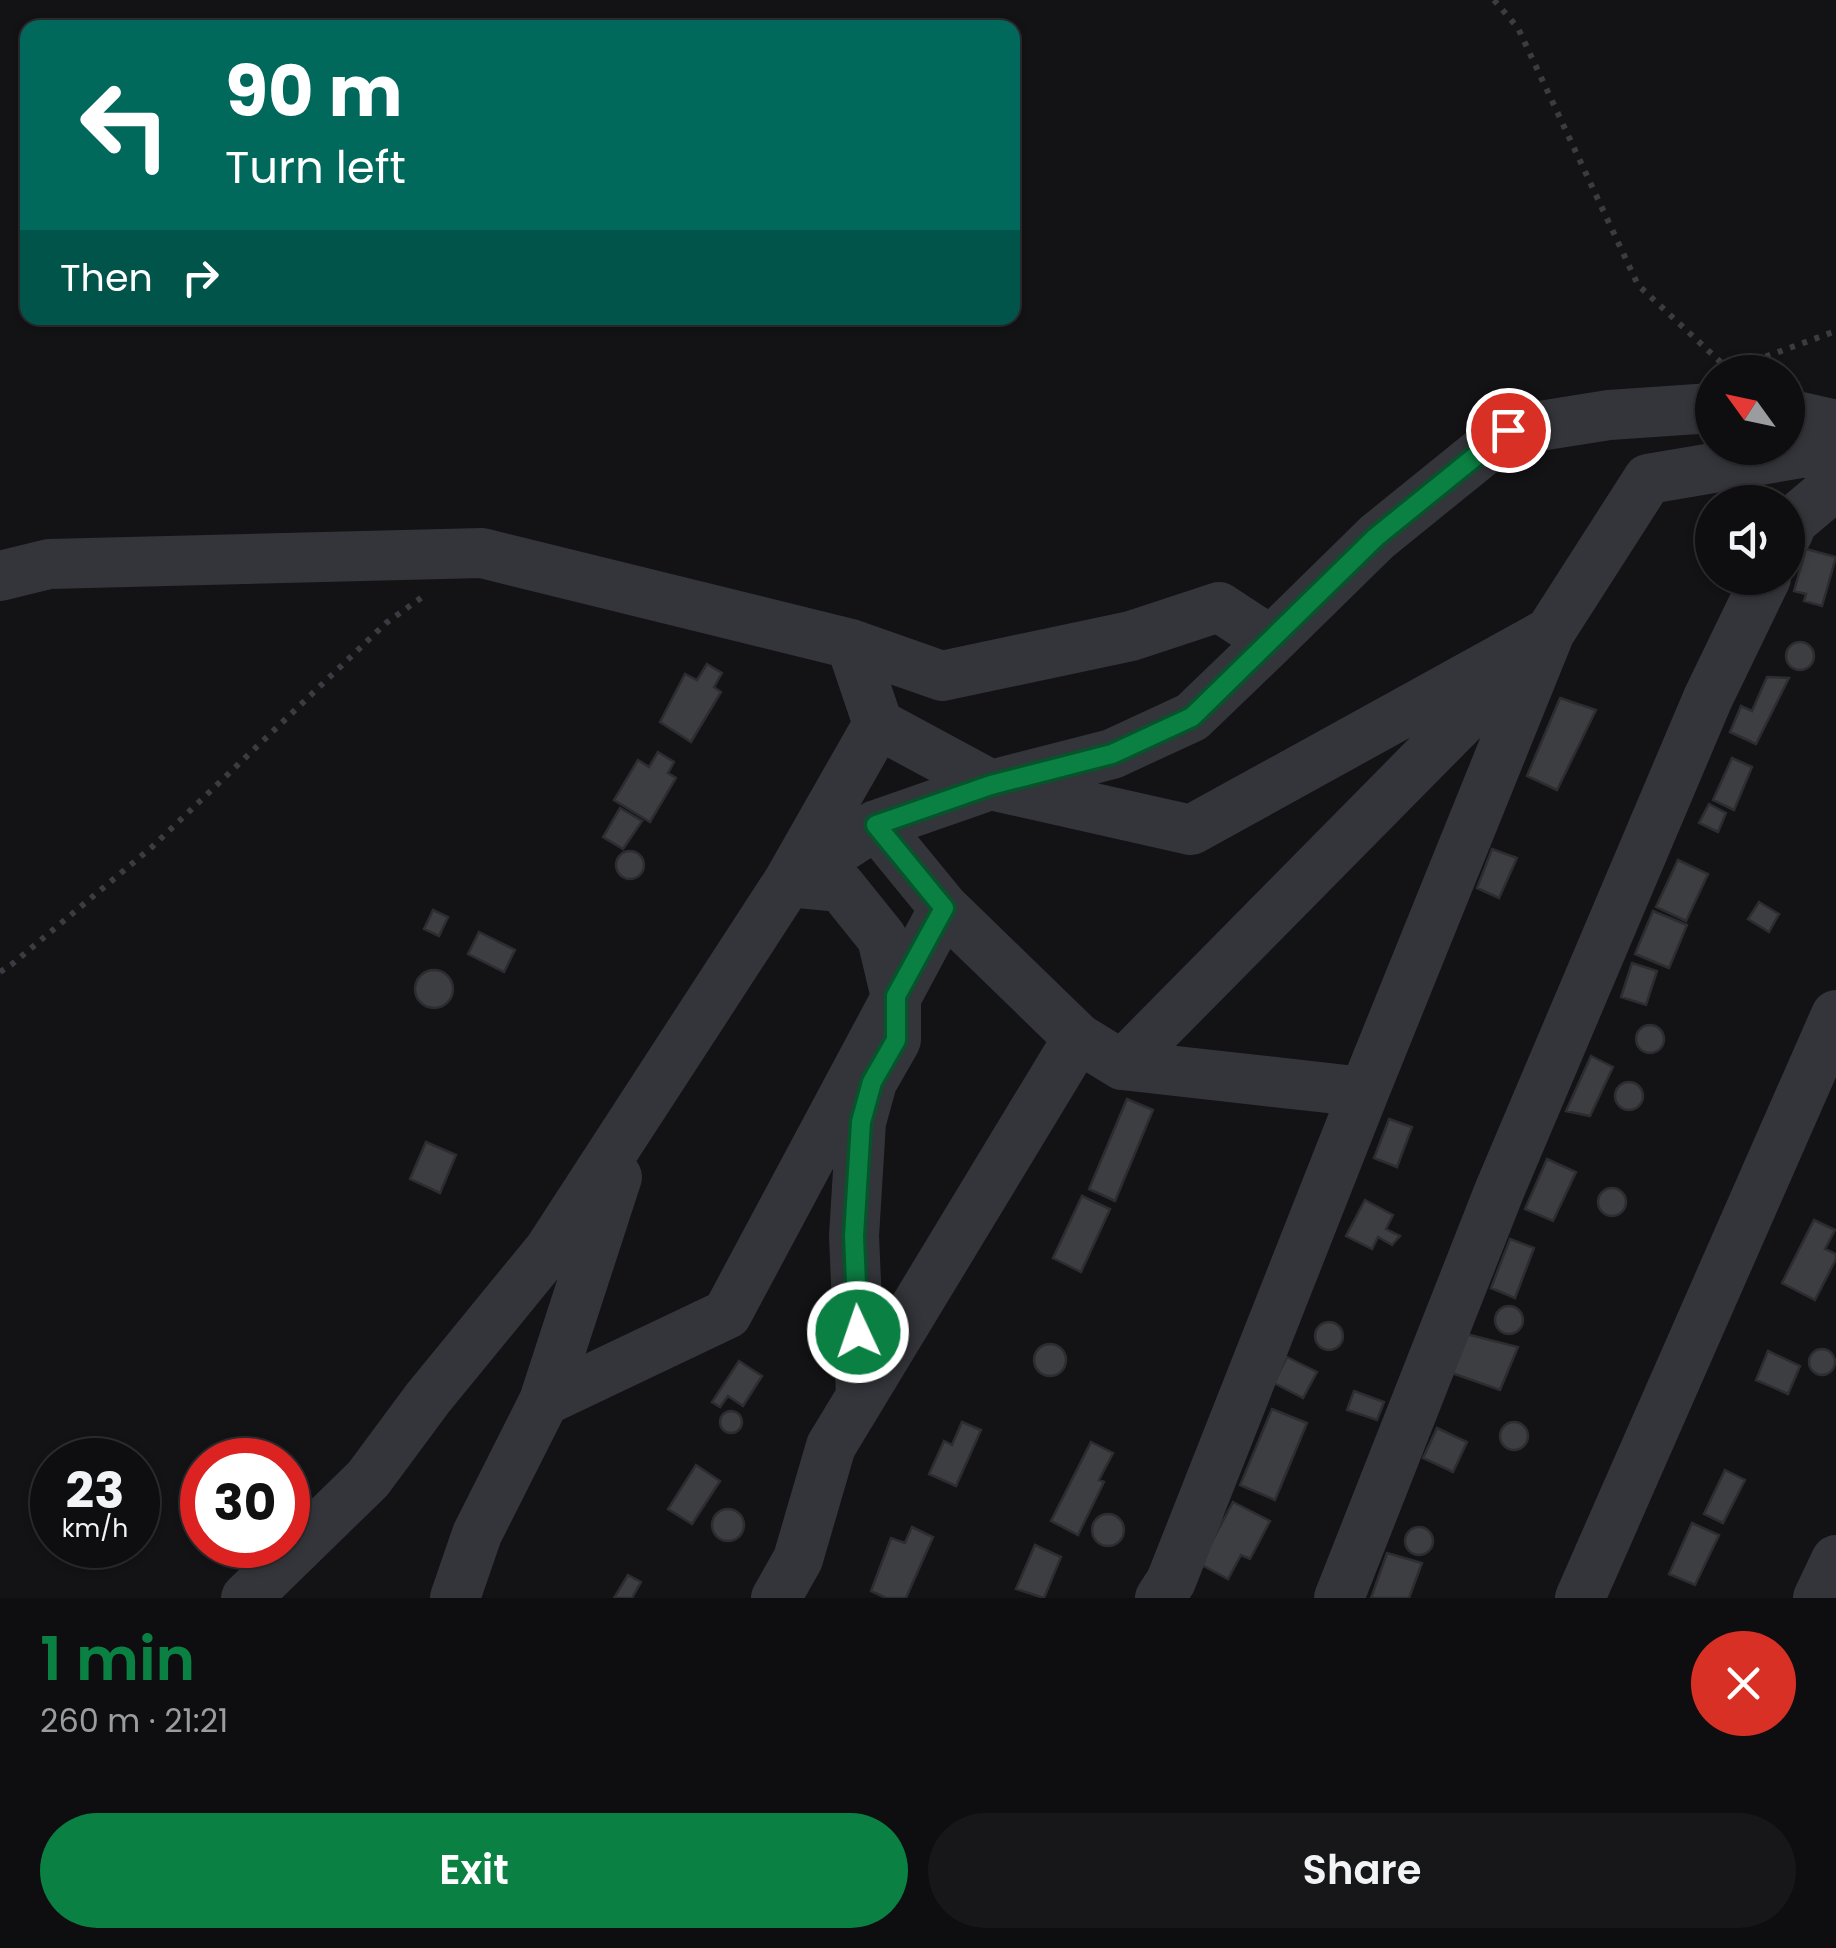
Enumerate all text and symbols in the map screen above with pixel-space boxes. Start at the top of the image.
text: 90 m [225,42,403,141]
icon: left [60,60,190,190]
text: Turn left [225,136,406,199]
icon: right [173,250,228,305]
text: Then [60,251,153,304]
north arrow [1695,355,1805,465]
map controls [1695,355,1805,595]
pin [1466,388,1551,473]
icon: arrive [1481,403,1536,458]
button: sound [1695,485,1805,595]
position arrow [806,1280,910,1384]
speed limit sign: 30 [180,1438,310,1568]
text: 23 [66,1455,124,1526]
text: km/h [62,1511,128,1546]
text: 1 min [40,1617,195,1701]
button: close [1691,1631,1796,1736]
text: 260 m · 21:21 [40,1698,228,1743]
button: Exit [40,1813,908,1928]
button: Share [928,1813,1796,1928]

